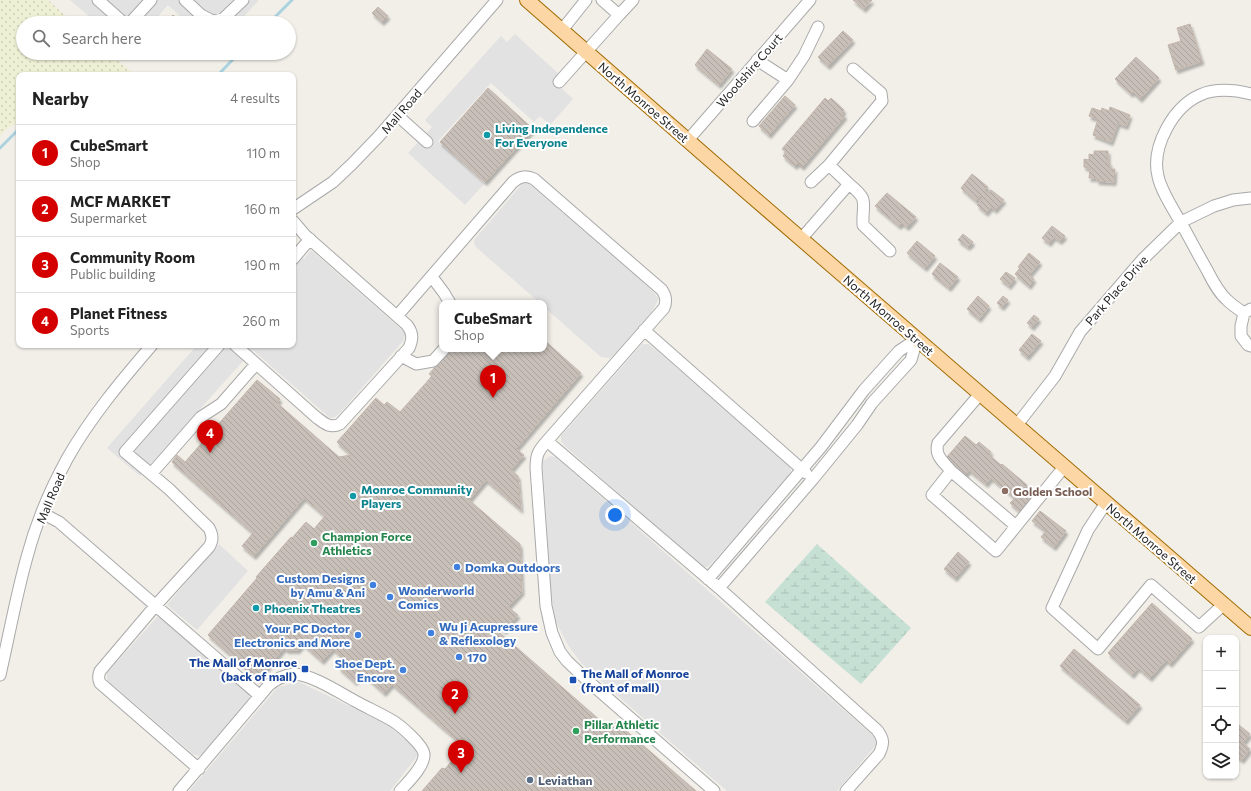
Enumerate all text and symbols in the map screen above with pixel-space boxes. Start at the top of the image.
search box [16,16,296,60]
icon: search [30,27,52,49]
text: Search here [62,29,141,47]
street label: Woodshire Court [713,30,785,110]
street label: North Monroe Street [596,59,692,145]
street label: Mall Road [378,86,424,136]
text: Nearby [32,88,89,109]
text: 4 results [230,90,280,106]
place label: Living Independence For Everyone [495,121,608,149]
marker: Living Independence For Everyone [482,130,492,140]
text: CubeSmart [70,136,148,154]
text: 1 [42,145,48,161]
text: 110 m [247,145,280,161]
text: Shop [70,154,101,170]
text: MCF MARKET [70,192,171,210]
text: 2 [41,201,49,217]
text: 160 m [244,201,280,217]
text: Supermarket [70,210,147,226]
text: Community Room [70,248,195,266]
street label: Park Place Drive [1082,252,1150,328]
text: 3 [41,257,49,273]
text: 190 m [244,257,280,273]
text: Public building [70,266,156,282]
street label: North Monroe Street [841,272,937,358]
popup [439,300,547,352]
text: Planet Fitness [70,304,167,322]
text: CubeSmart [454,309,532,327]
text: 4 [41,313,49,329]
text: 260 m [243,313,280,329]
text: Sports [70,322,110,338]
text: Shop [454,327,484,343]
pin: 1 [480,365,506,398]
pin: 4 [197,420,223,453]
street label: Mall Road [33,470,67,526]
place label: Monroe Community Players [361,482,473,510]
place label: Golden School [1013,484,1092,498]
marker: Golden School [1000,486,1010,496]
marker: Monroe Community Players [348,491,358,501]
street label: North Monroe Street [1104,500,1200,586]
your location [605,505,625,525]
place label: Champion Force Athletics [322,529,412,557]
marker: Champion Force Athletics [309,538,319,548]
place label: Domka Outdoors [465,560,561,574]
marker: Domka Outdoors [452,562,462,572]
place label: Custom Designs by Amu & Ani [276,571,365,599]
marker: Custom Designs by Amu & Ani [368,580,378,590]
place label: Wonderworld Comics [398,583,474,611]
marker: Wonderworld Comics [385,592,395,602]
place label: Phoenix Theatres [264,601,361,615]
marker: Phoenix Theatres [251,603,261,613]
place label: Wu Ji Acupressure & Reflexology [439,619,538,647]
place label: Your PC Doctor Electronics and More [234,621,350,649]
marker: Wu Ji Acupressure & Reflexology [426,628,436,638]
marker: Your PC Doctor Electronics and More [353,630,363,640]
map controls [1203,635,1239,779]
button: + [1203,635,1239,671]
place label: 170 [467,650,487,664]
marker: 170 [454,652,464,662]
place label: The Mall of Monroe (back of mall) [189,655,297,683]
place label: Shoe Dept. Encore [335,656,395,684]
marker: The Mall of Monroe (back of mall) [300,664,310,674]
marker: Shoe Dept. Encore [398,665,408,675]
place label: The Mall of Monroe (front of mall) [581,666,689,694]
button: − [1203,671,1239,707]
marker: The Mall of Monroe (front of mall) [568,675,578,685]
pin: 2 [442,681,468,714]
button: locate [1203,707,1239,743]
place label: Pillar Athletic Performance [584,717,659,745]
marker: Pillar Athletic Performance [571,726,581,736]
pin: 3 [448,740,474,773]
button: layers [1203,743,1239,779]
place label: Leviathan [538,773,593,787]
marker: Leviathan [525,775,535,785]

